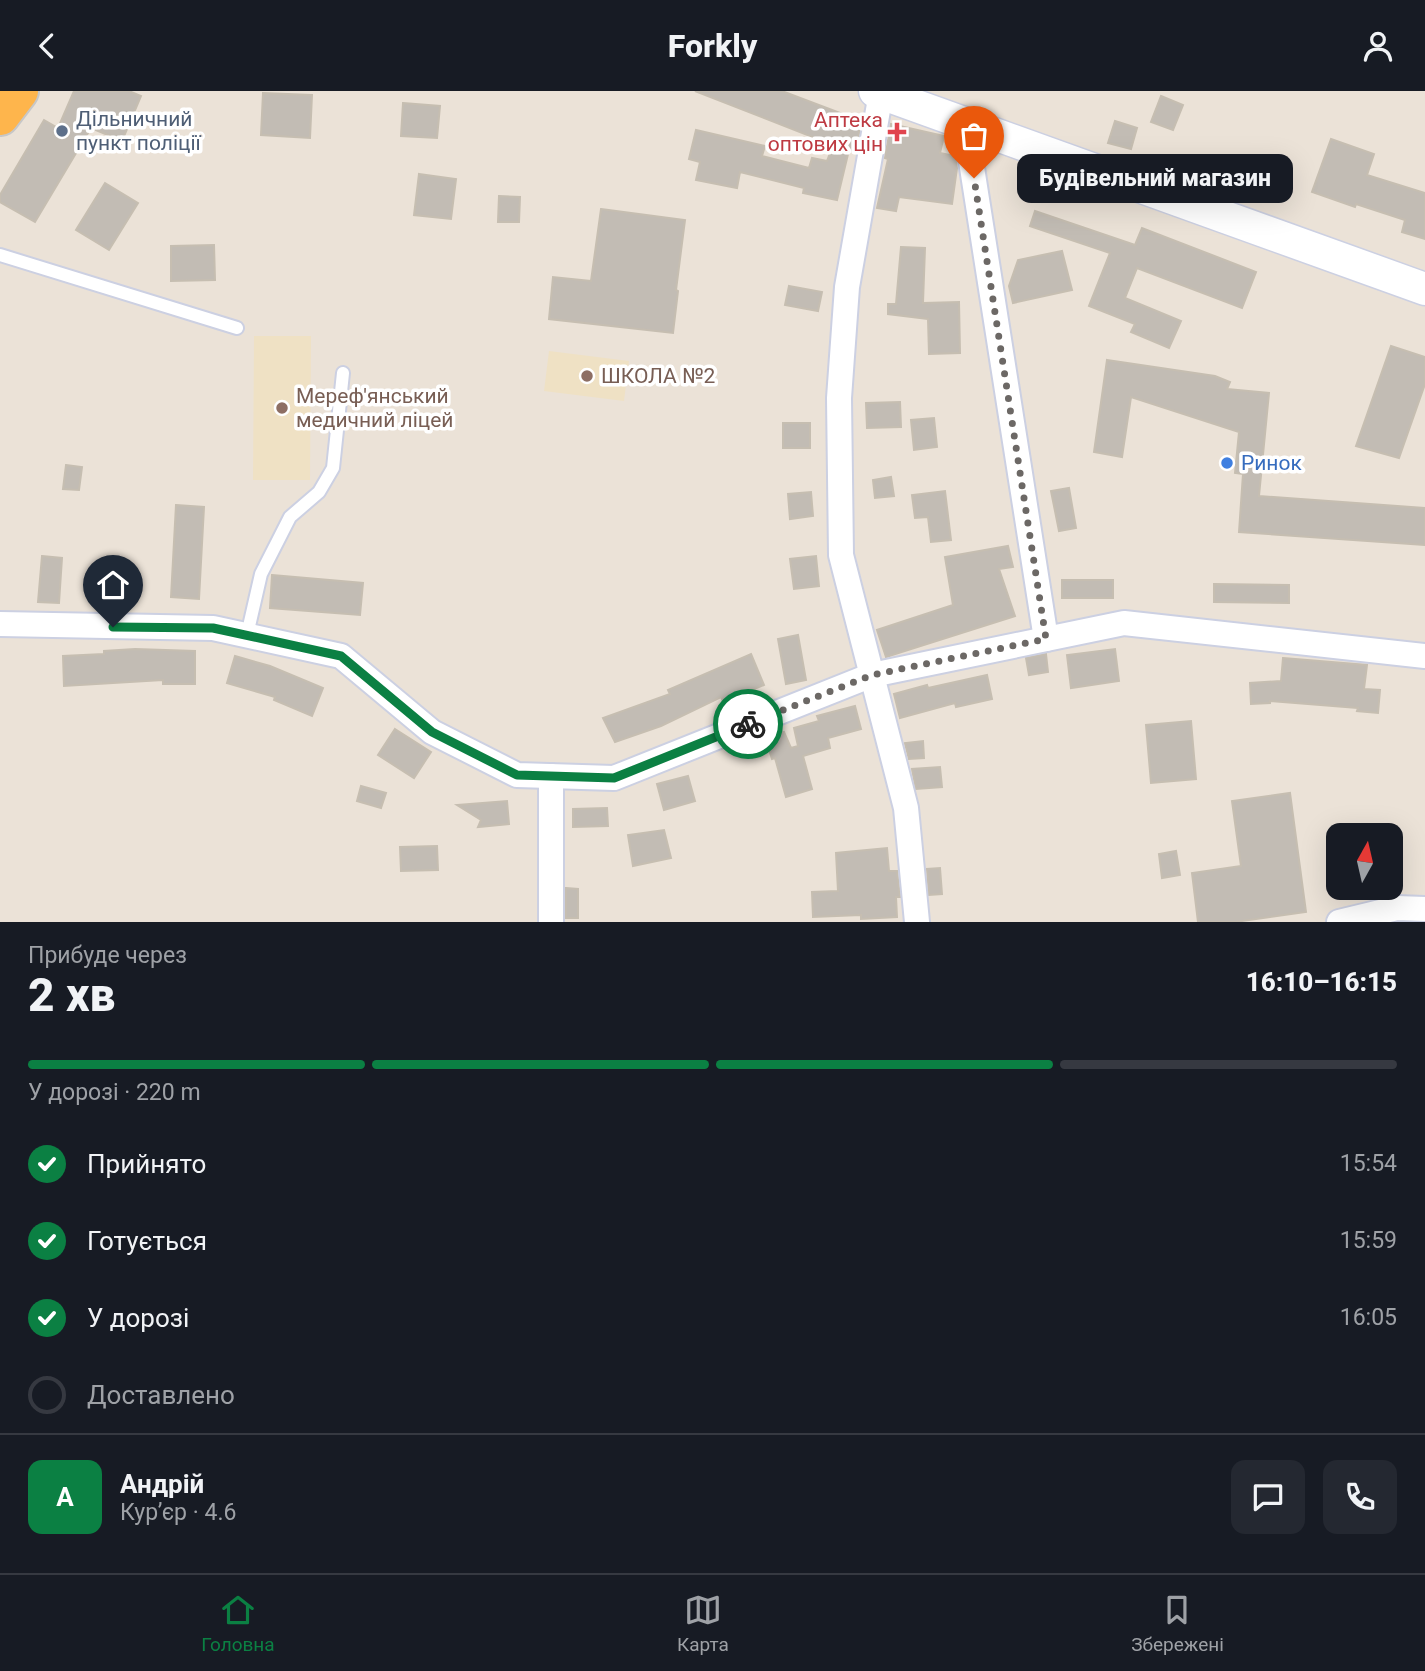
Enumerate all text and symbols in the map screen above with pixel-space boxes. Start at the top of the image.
icon: back [28,27,66,65]
text: Forkly [668,27,757,65]
icon: person [1359,27,1397,65]
pin [944,106,1004,178]
place label: Дільничний пункт поліції [76,107,202,155]
place label: Аптека оптових цін [768,108,883,156]
icon: bag [955,117,993,155]
marker: Дільничний пункт поліції [54,123,70,139]
marker: Аптека оптових цін [889,124,905,140]
callout: Будівельний магазин [1016,153,1292,203]
text: Будівельний магазин [1039,165,1271,192]
place label: ШКОЛА №2 [601,364,716,388]
marker: ШКОЛА №2 [579,368,595,384]
place label: Мереф'янський медичний ліцей [296,384,453,432]
marker: Мереф'янський медичний ліцей [274,400,290,416]
place label: Ринок [1241,451,1302,475]
marker: Ринок [1219,455,1235,471]
pin [83,555,143,627]
icon: home [94,566,132,604]
courier [713,689,783,759]
icon: bike [729,705,767,743]
north arrow [1326,823,1404,899]
map controls [1326,823,1403,900]
text: Прибуде через [28,942,187,969]
text: 16:10–16:15 [1246,967,1397,997]
text: 2 хв [28,968,115,1022]
text: У дорозі · 220 m [28,1079,201,1106]
icon: check [28,1145,66,1183]
text: Прийнято [87,1149,206,1179]
text: 15:54 [1340,1150,1397,1177]
icon: check [28,1222,66,1260]
text: Готується [87,1226,207,1256]
text: 15:59 [1340,1227,1397,1254]
icon: check [28,1299,66,1337]
text: У дорозі [87,1303,189,1333]
text: 16:05 [1340,1304,1397,1331]
text: Доставлено [87,1380,235,1410]
button: chat [1231,1460,1305,1534]
button: phone [1323,1460,1397,1534]
text: Андрій [120,1469,204,1499]
text: А [56,1482,74,1512]
text: Кур’єр · 4.6 [120,1499,236,1526]
tab: Головна [201,1591,275,1656]
tab: Карта [677,1591,729,1656]
tab: Збережені [1131,1591,1224,1656]

